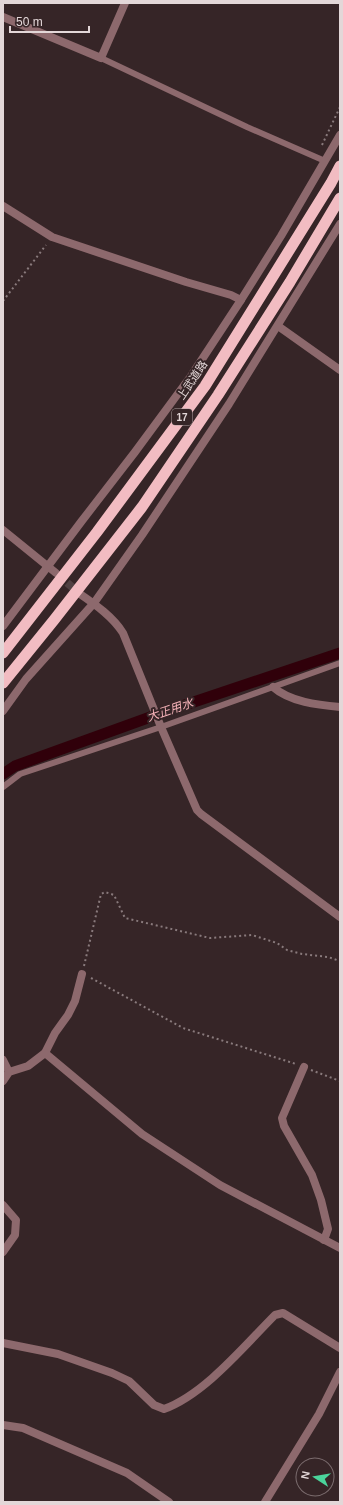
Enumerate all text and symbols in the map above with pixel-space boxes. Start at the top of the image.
scale bar [10,8,89,34]
text: 50 m [16,15,43,29]
street label: 上武道路 [175,358,209,402]
road number: 17 [172,409,192,425]
water label: 大正用水 [145,695,197,724]
north arrow [295,1457,335,1497]
text: N [299,1470,312,1480]

